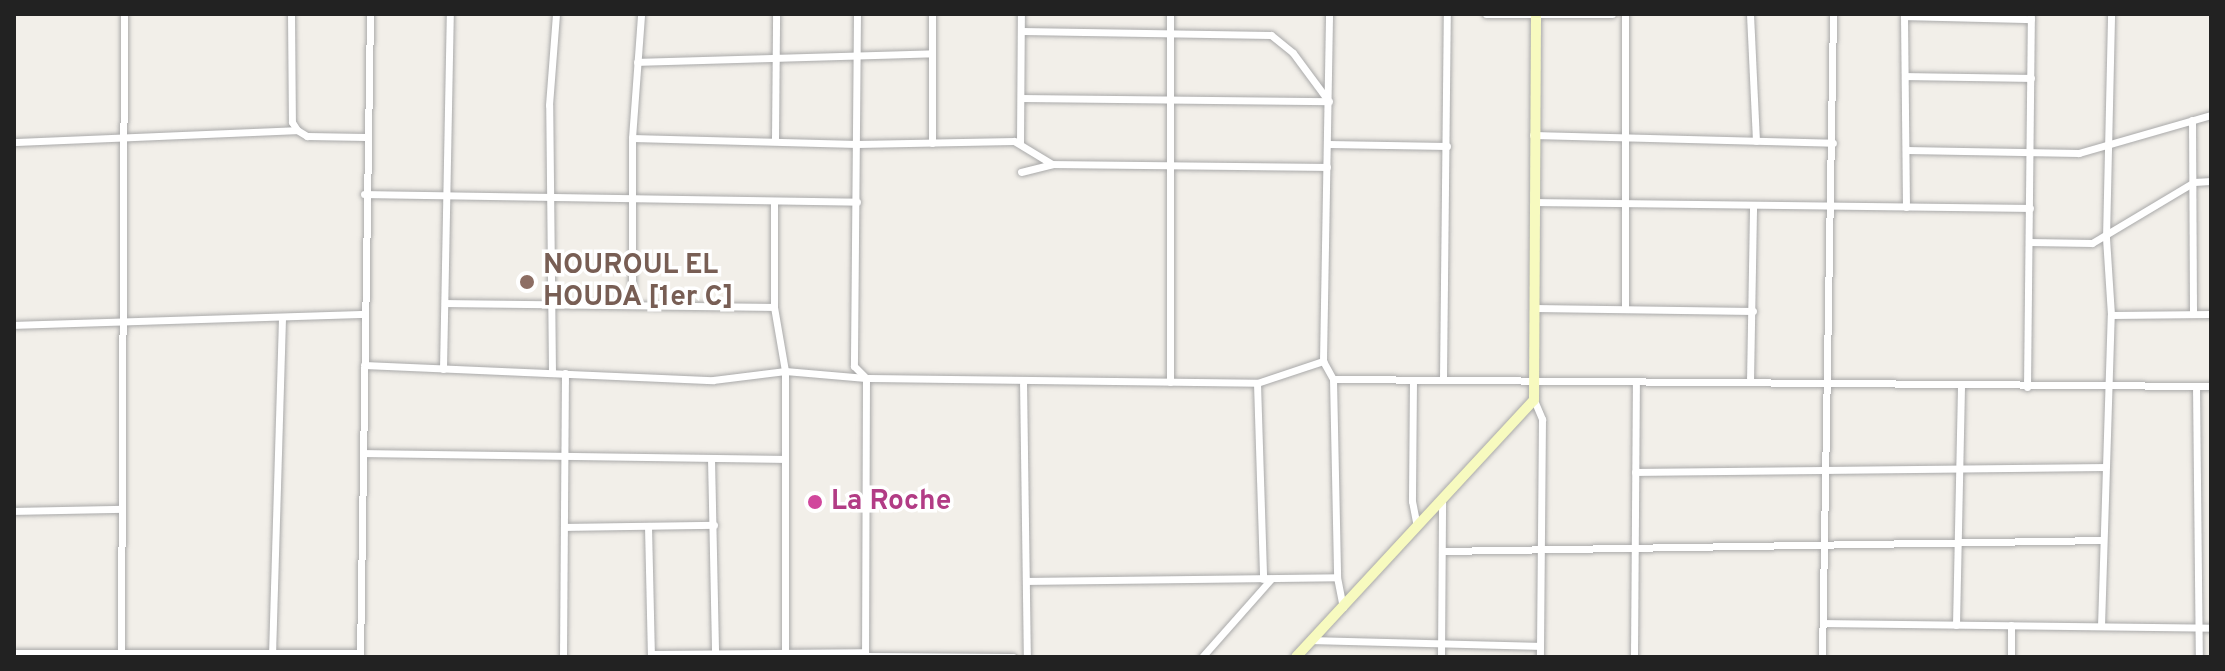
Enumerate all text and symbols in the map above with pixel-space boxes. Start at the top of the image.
place label: NOUROUL EL HOUDA [1er C] [543,249,735,315]
marker: NOUROUL EL HOUDA [1er C] [518,273,536,291]
place label: La Roche [831,485,951,519]
marker: La Roche [806,493,824,511]

